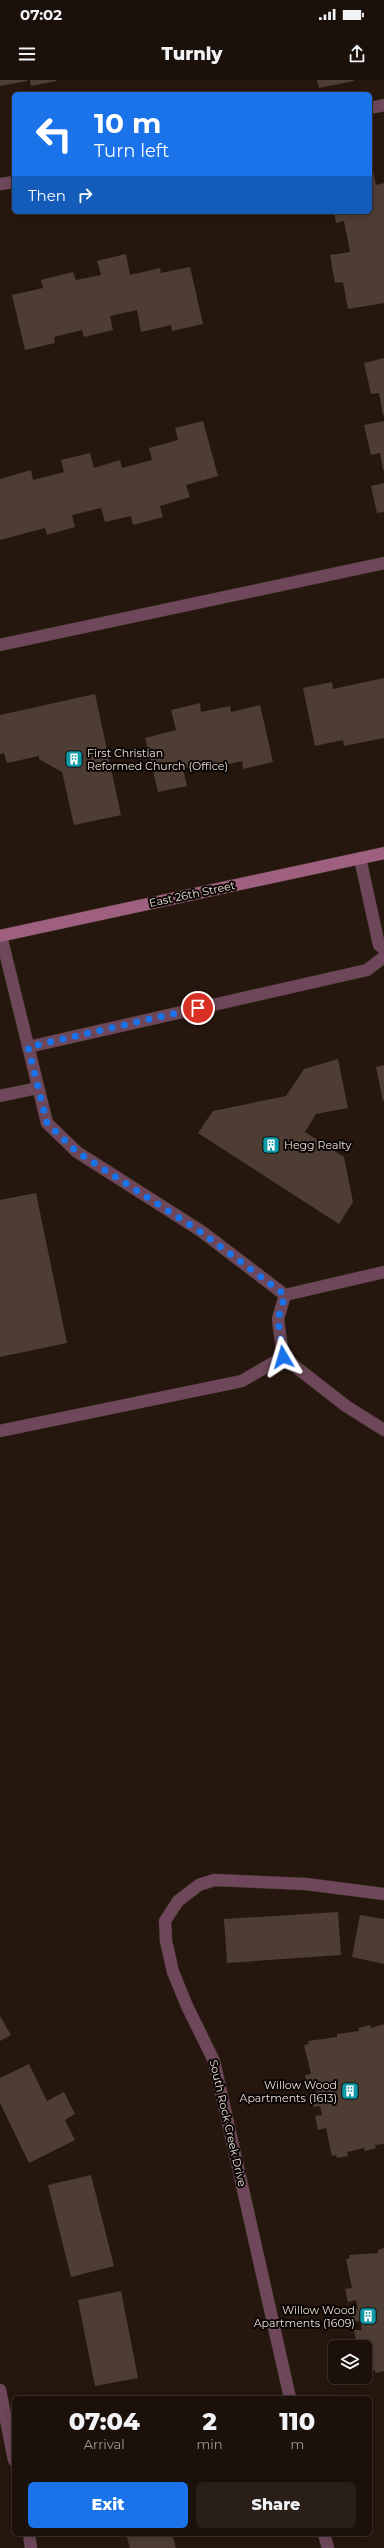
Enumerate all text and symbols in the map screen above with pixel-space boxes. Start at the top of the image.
text: 07:02 [20,5,62,24]
icon: menu [16,43,38,65]
text: Turnly [162,43,222,65]
icon: share [346,43,368,65]
text: 10 m [94,106,161,140]
icon: left [28,108,80,160]
text: Turn left [94,140,169,162]
icon: right [74,184,96,206]
text: Then [28,186,66,205]
place label: First Christian Reformed Church (Office) [87,746,228,773]
building icon: First Christian Reformed Church (Office) [64,749,84,769]
street label: East 26th Street [148,878,237,910]
pin [181,991,215,1025]
icon: arrive [187,997,209,1019]
building icon: Hegg Realty [261,1135,281,1155]
place label: Hegg Realty [284,1138,351,1152]
position arrow [262,1336,304,1378]
street label: South Rock Creek Drive [207,2058,250,2188]
place label: Willow Wood Apartments (1613) [240,2078,337,2105]
building icon: Willow Wood Apartments (1613) [340,2081,360,2101]
place label: Willow Wood Apartments (1609) [254,2303,355,2330]
building icon: Willow Wood Apartments (1609) [358,2306,378,2326]
map controls [328,2340,372,2384]
button: layers [328,2340,372,2384]
text: 07:04 [69,2407,140,2436]
text: 2 [202,2407,217,2436]
text: 110 [279,2407,315,2436]
text: Arrival [84,2436,125,2452]
text: min [197,2436,223,2452]
text: m [290,2436,304,2452]
button: Exit [28,2482,188,2528]
button: Share [196,2482,356,2528]

